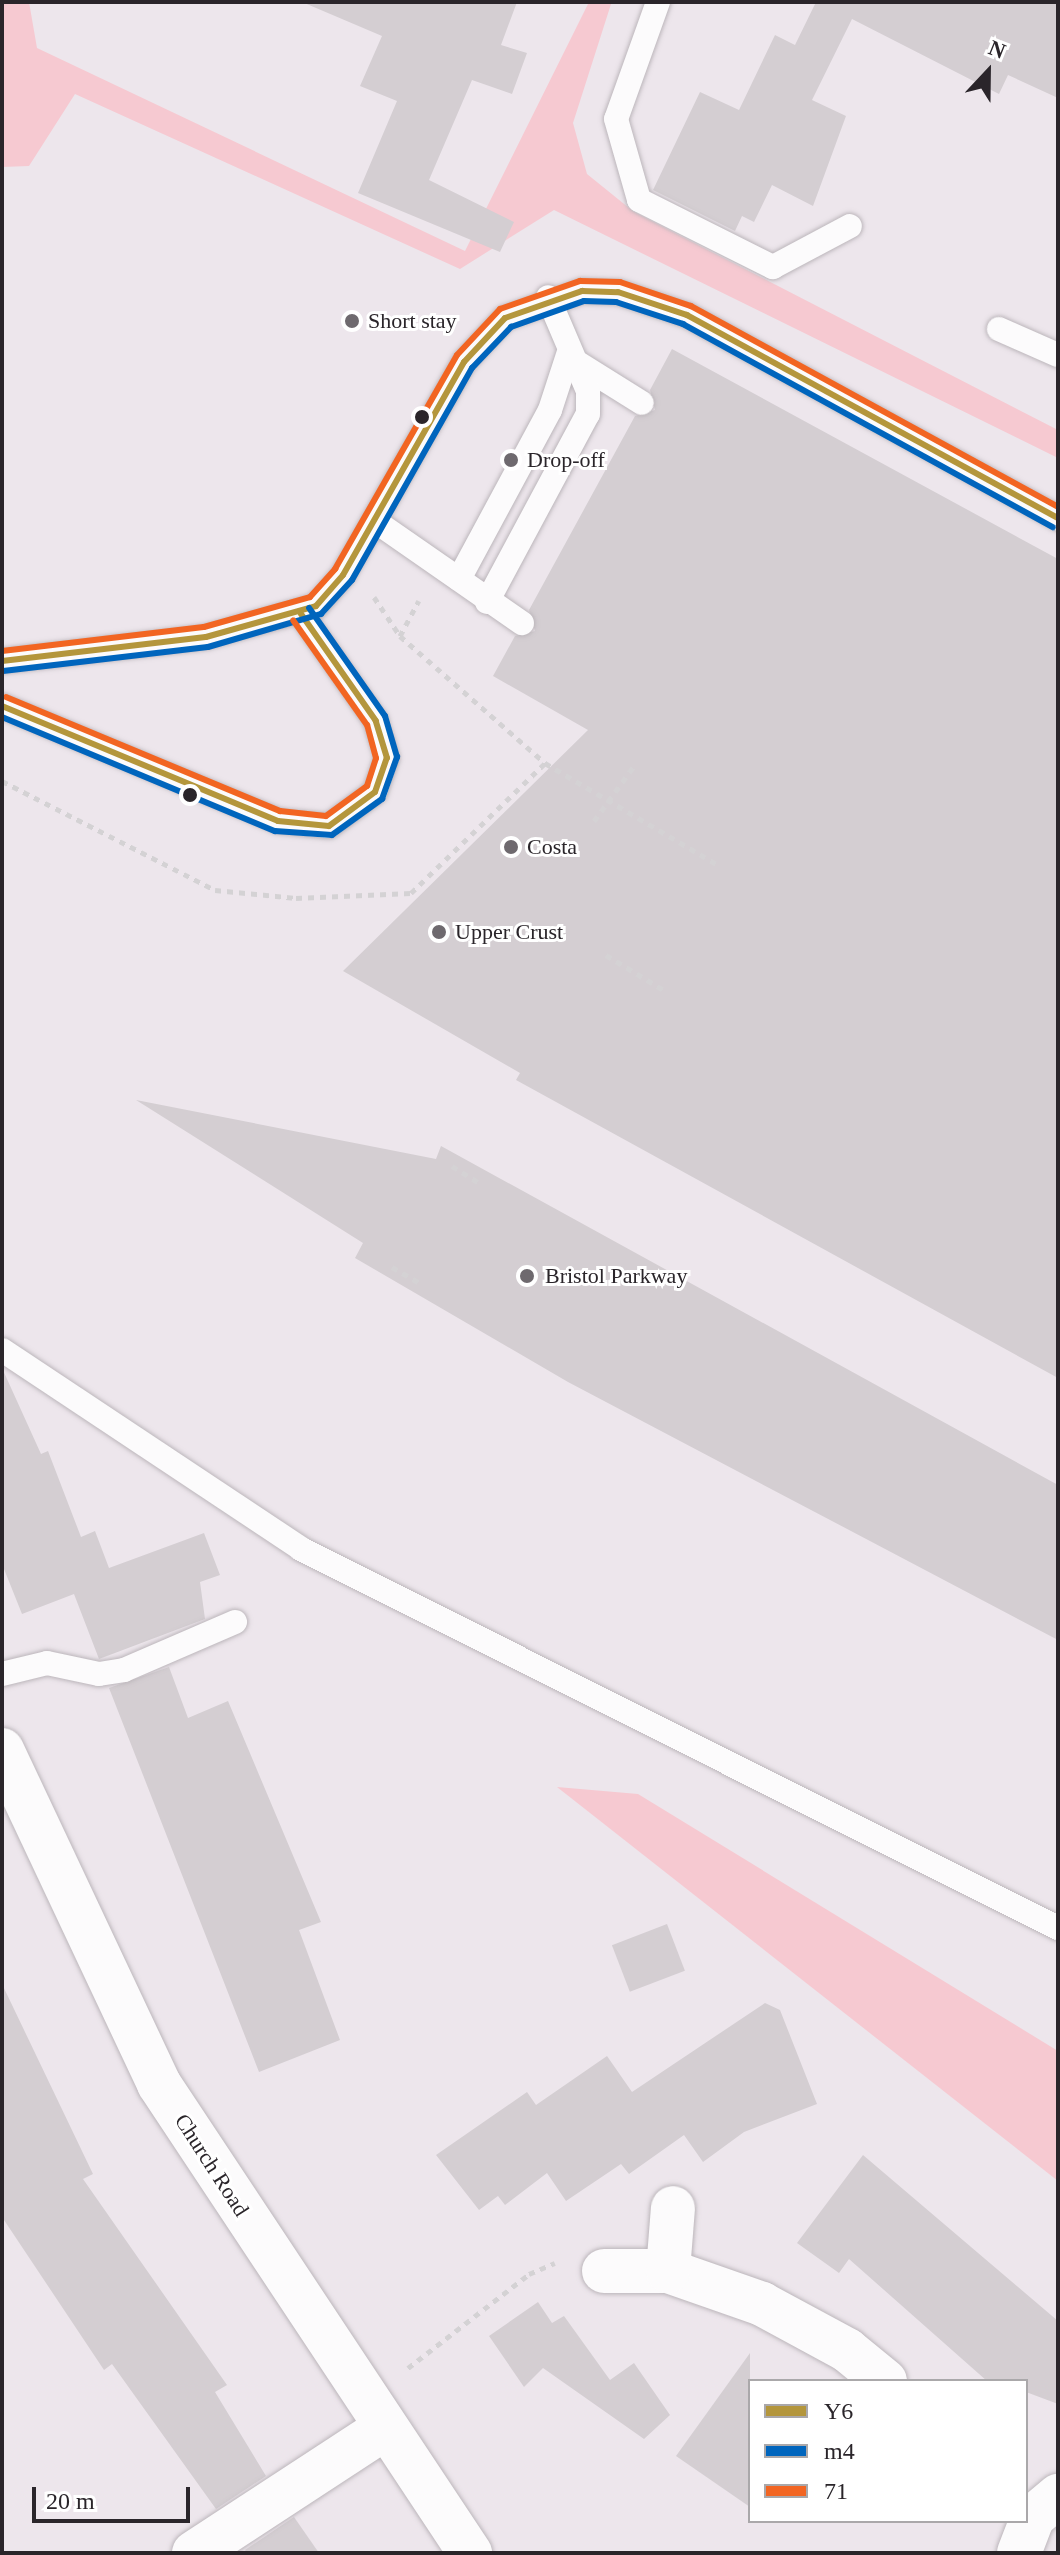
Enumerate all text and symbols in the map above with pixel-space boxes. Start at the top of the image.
north arrow [948,32,1028,112]
text: N [985,35,1009,64]
place label: Short stay [368,308,457,334]
marker: Short stay [343,312,361,330]
unlabelled marker [414,409,430,425]
place label: Drop-off [527,447,605,473]
marker: Drop-off [502,451,520,469]
unlabelled marker [182,787,198,803]
place label: Costa [527,834,577,860]
marker: Costa [502,838,520,856]
place label: Upper Crust [455,919,563,945]
marker: Upper Crust [430,923,448,941]
place label: Bristol Parkway [545,1263,687,1289]
marker: Bristol Parkway [516,1265,538,1287]
street label: Church Road [169,2109,255,2221]
legend [748,2379,1028,2523]
text: Y6 [824,2398,853,2424]
text: m4 [824,2438,855,2464]
scale bar [36,2471,194,2521]
text: 71 [824,2478,848,2504]
text: 20 m [46,2488,95,2514]

